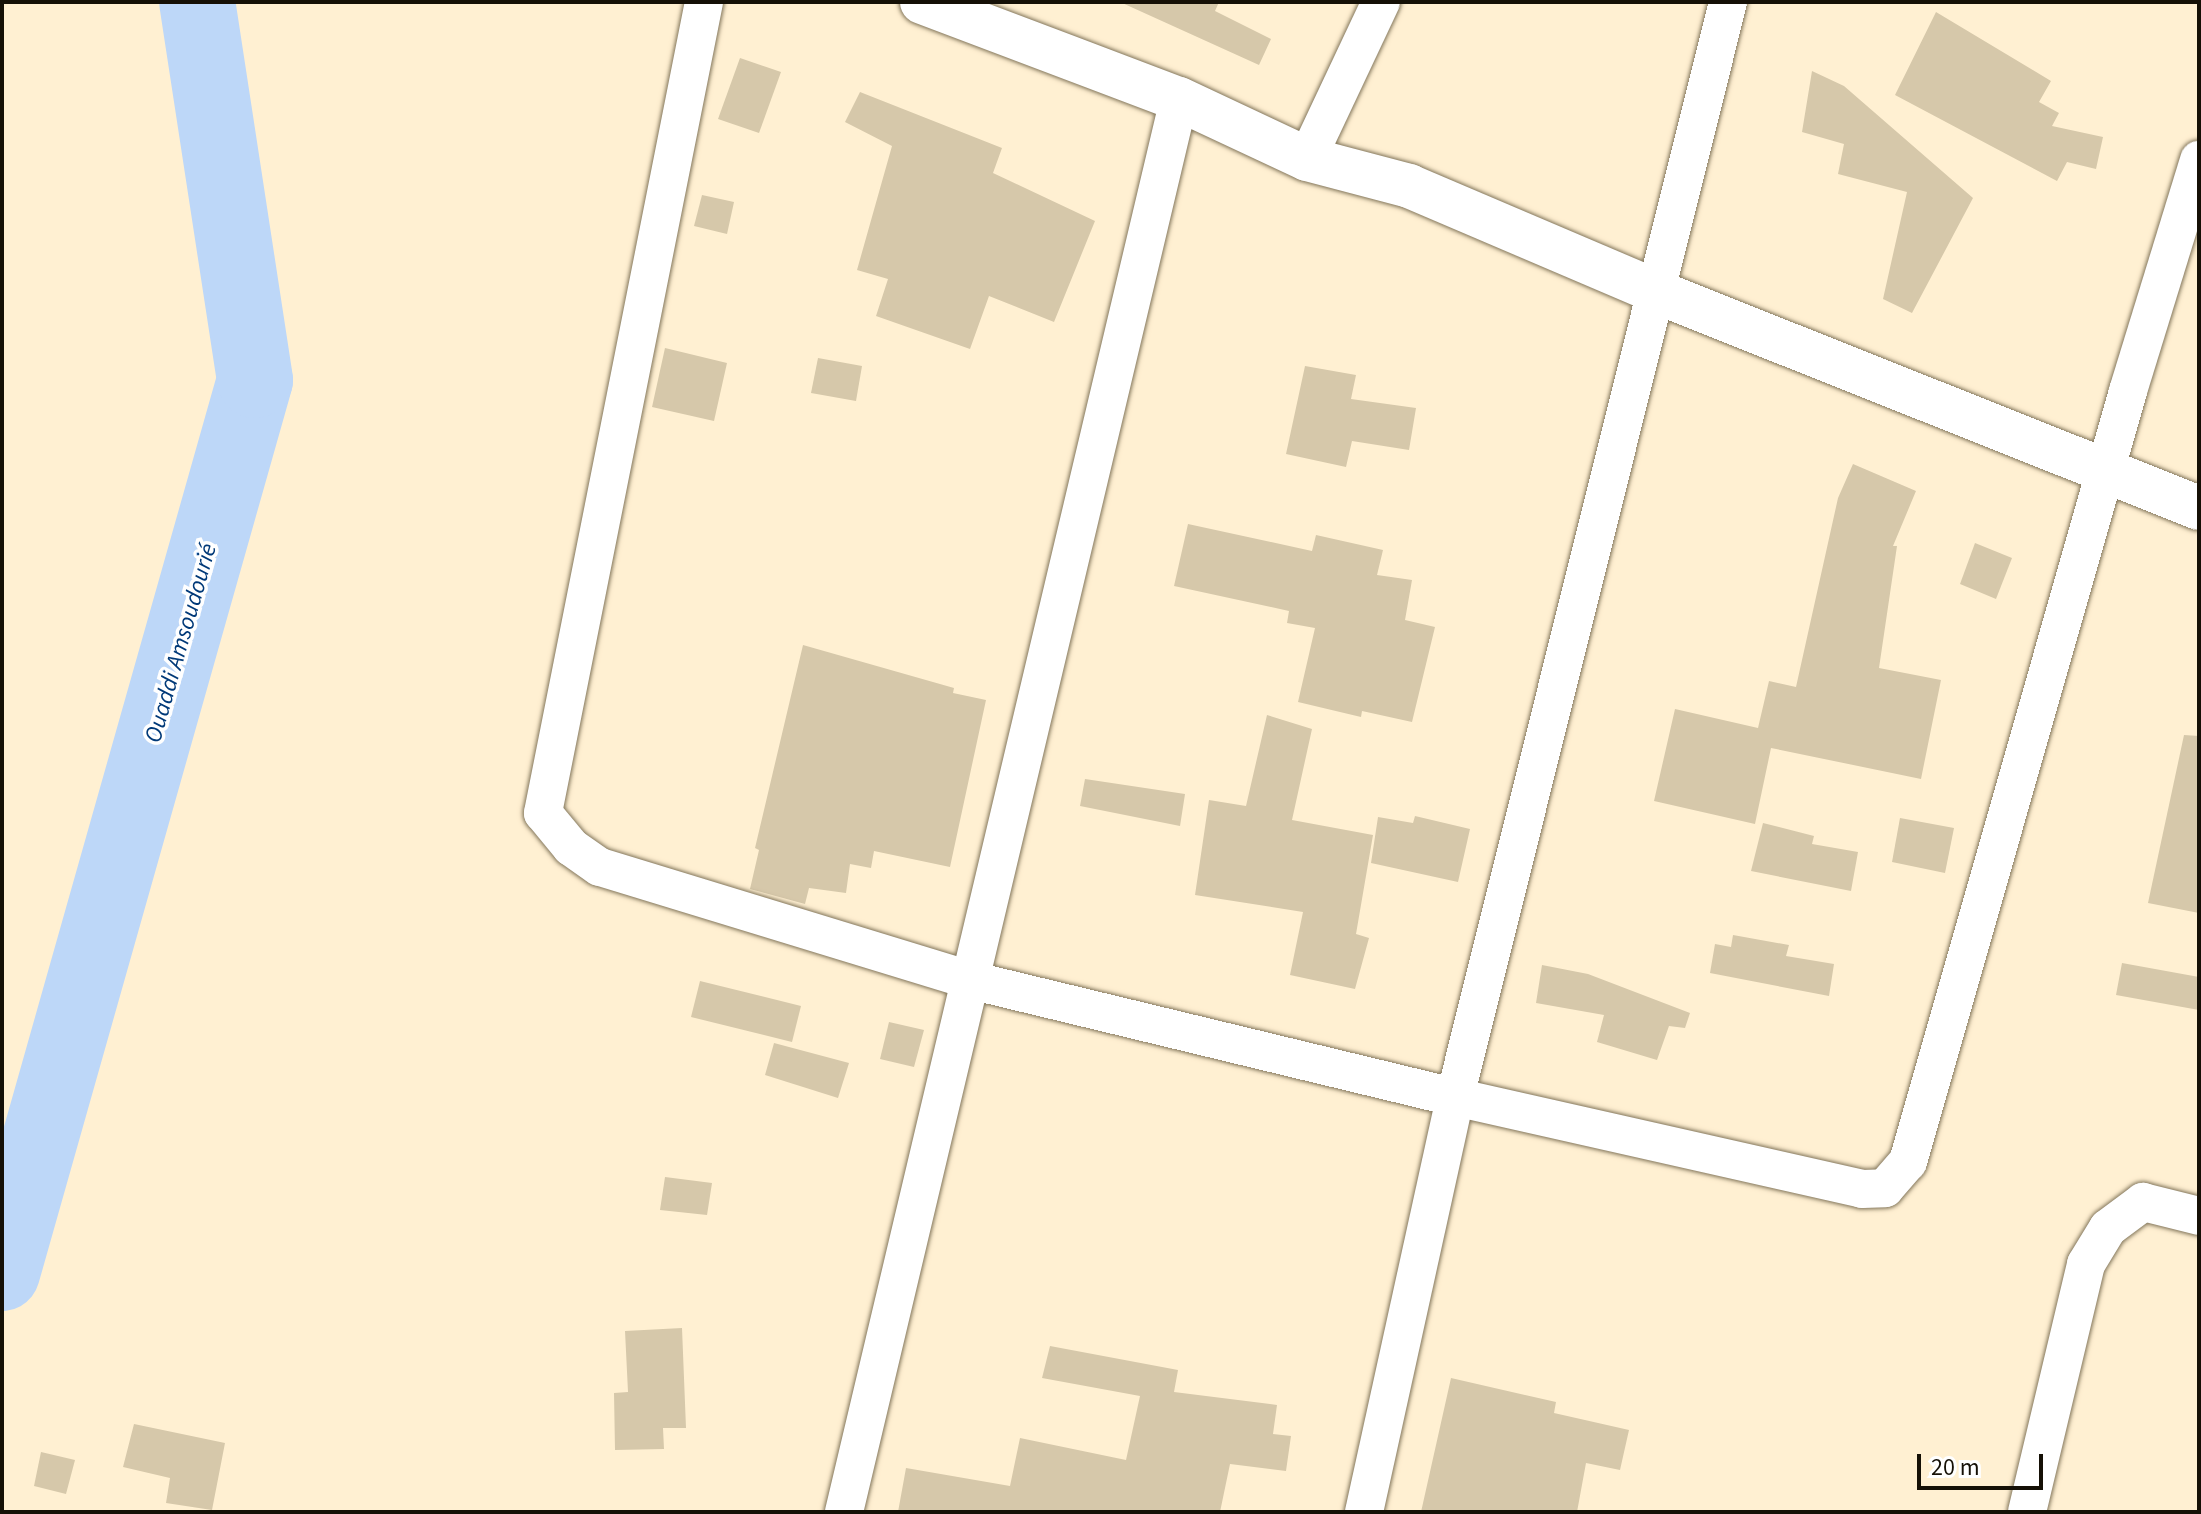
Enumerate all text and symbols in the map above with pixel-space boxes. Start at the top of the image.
water label: Ouaddi Amsoudourié [139,540,223,746]
scale bar [1921,1438,2047,1488]
text: 20 m [1931,1450,1980,1485]

